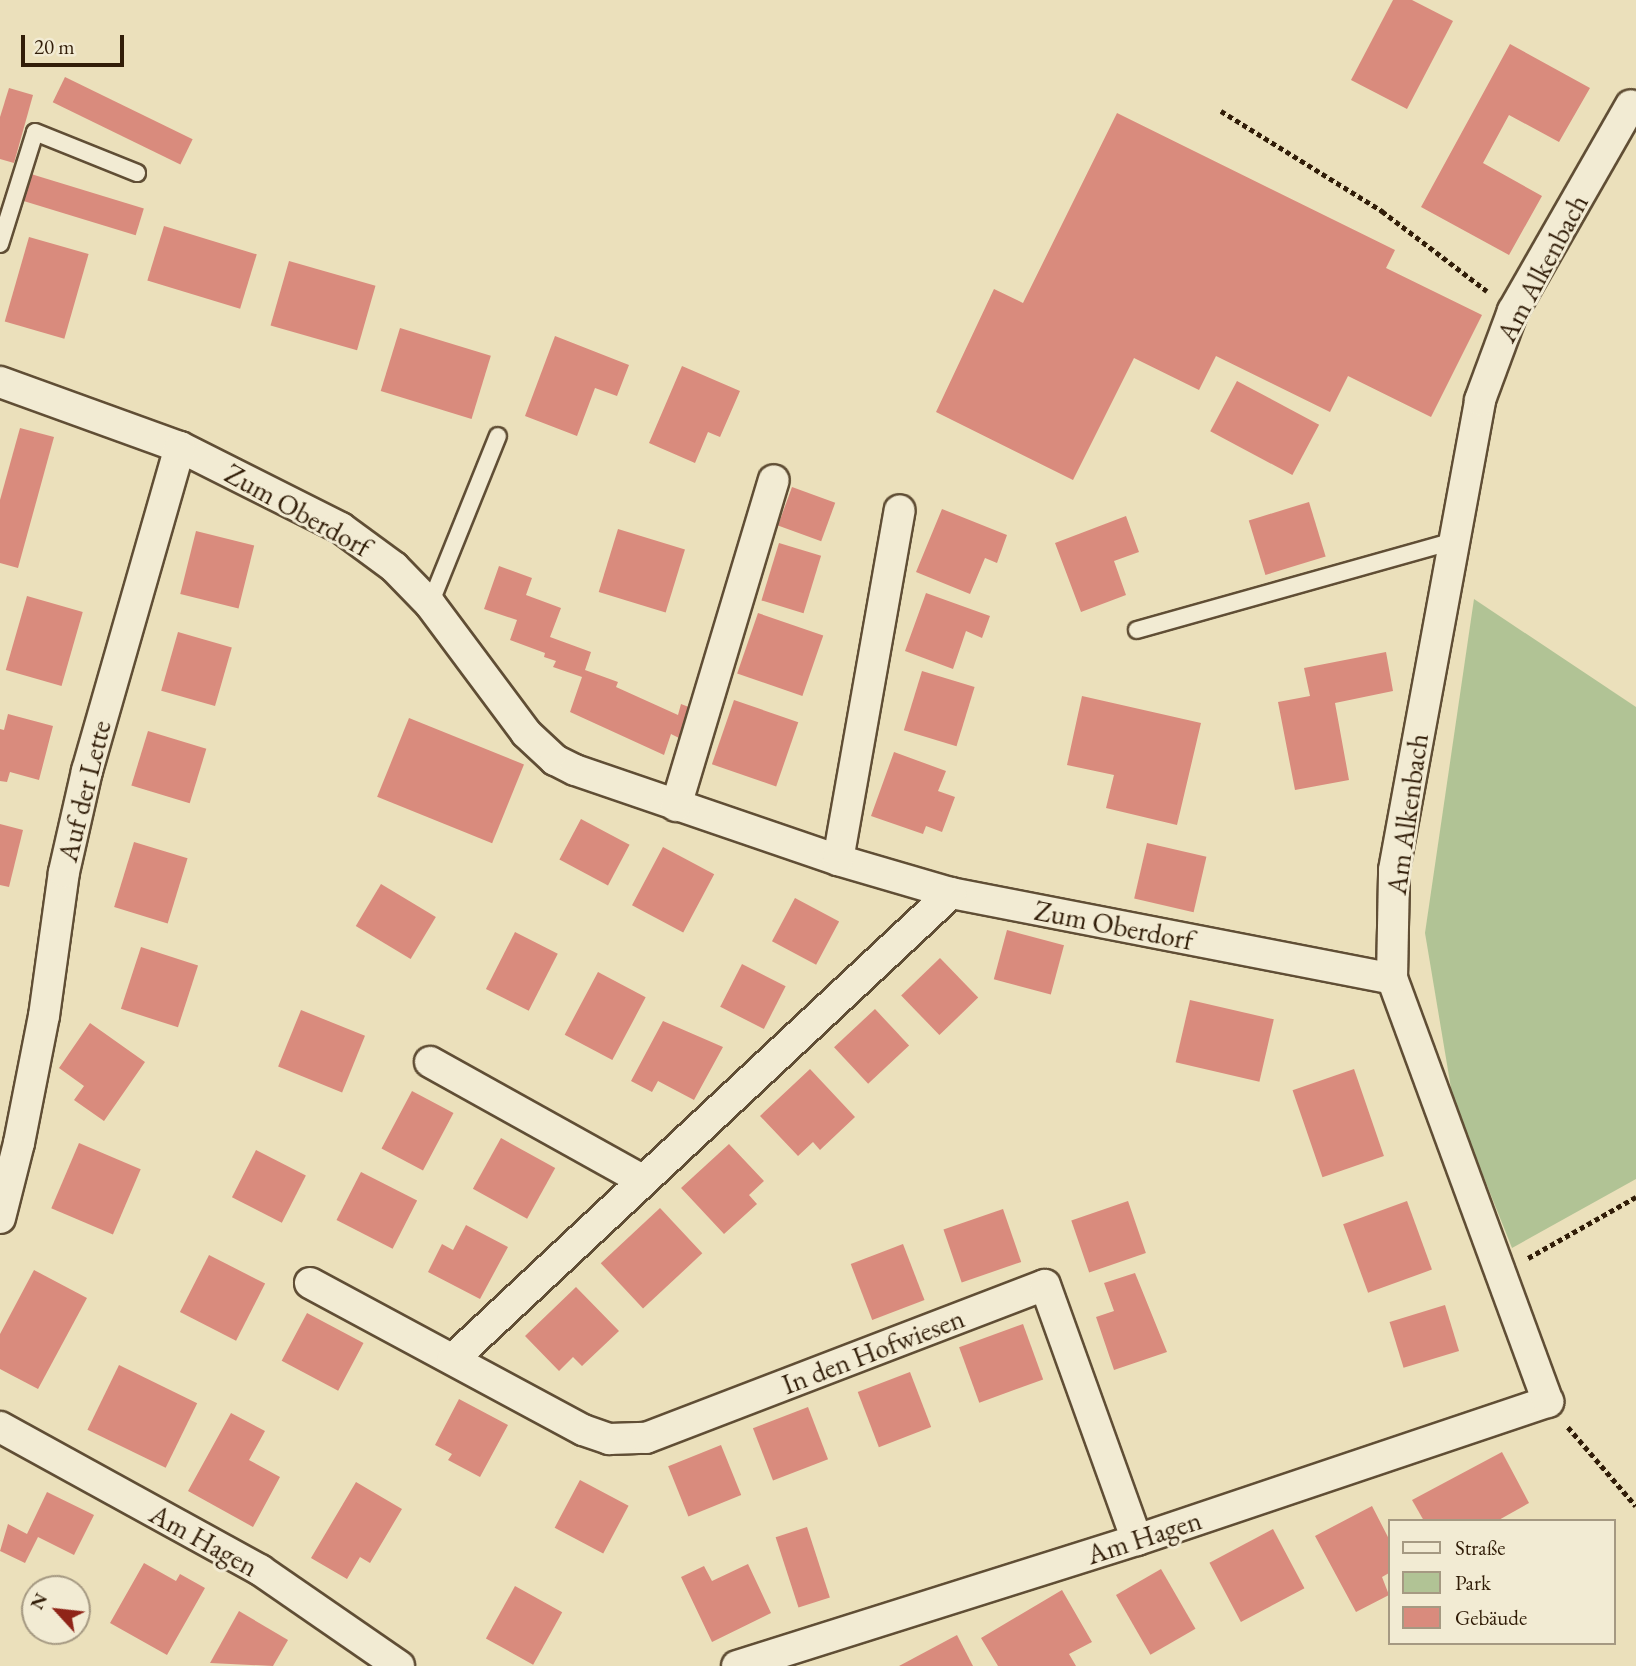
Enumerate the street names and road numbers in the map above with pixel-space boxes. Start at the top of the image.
street label: Am Alkenbach [1489,188,1595,348]
street label: Zum Oberdorf [219,456,377,564]
street label: Auf der Lette [50,717,118,865]
street label: Am Alkenbach [1379,731,1435,897]
street label: Zum Oberdorf [1032,893,1196,957]
street label: In den Hofwiesen [777,1301,969,1401]
street label: Am Hagen [144,1497,264,1583]
street label: Am Hagen [1082,1503,1206,1571]

